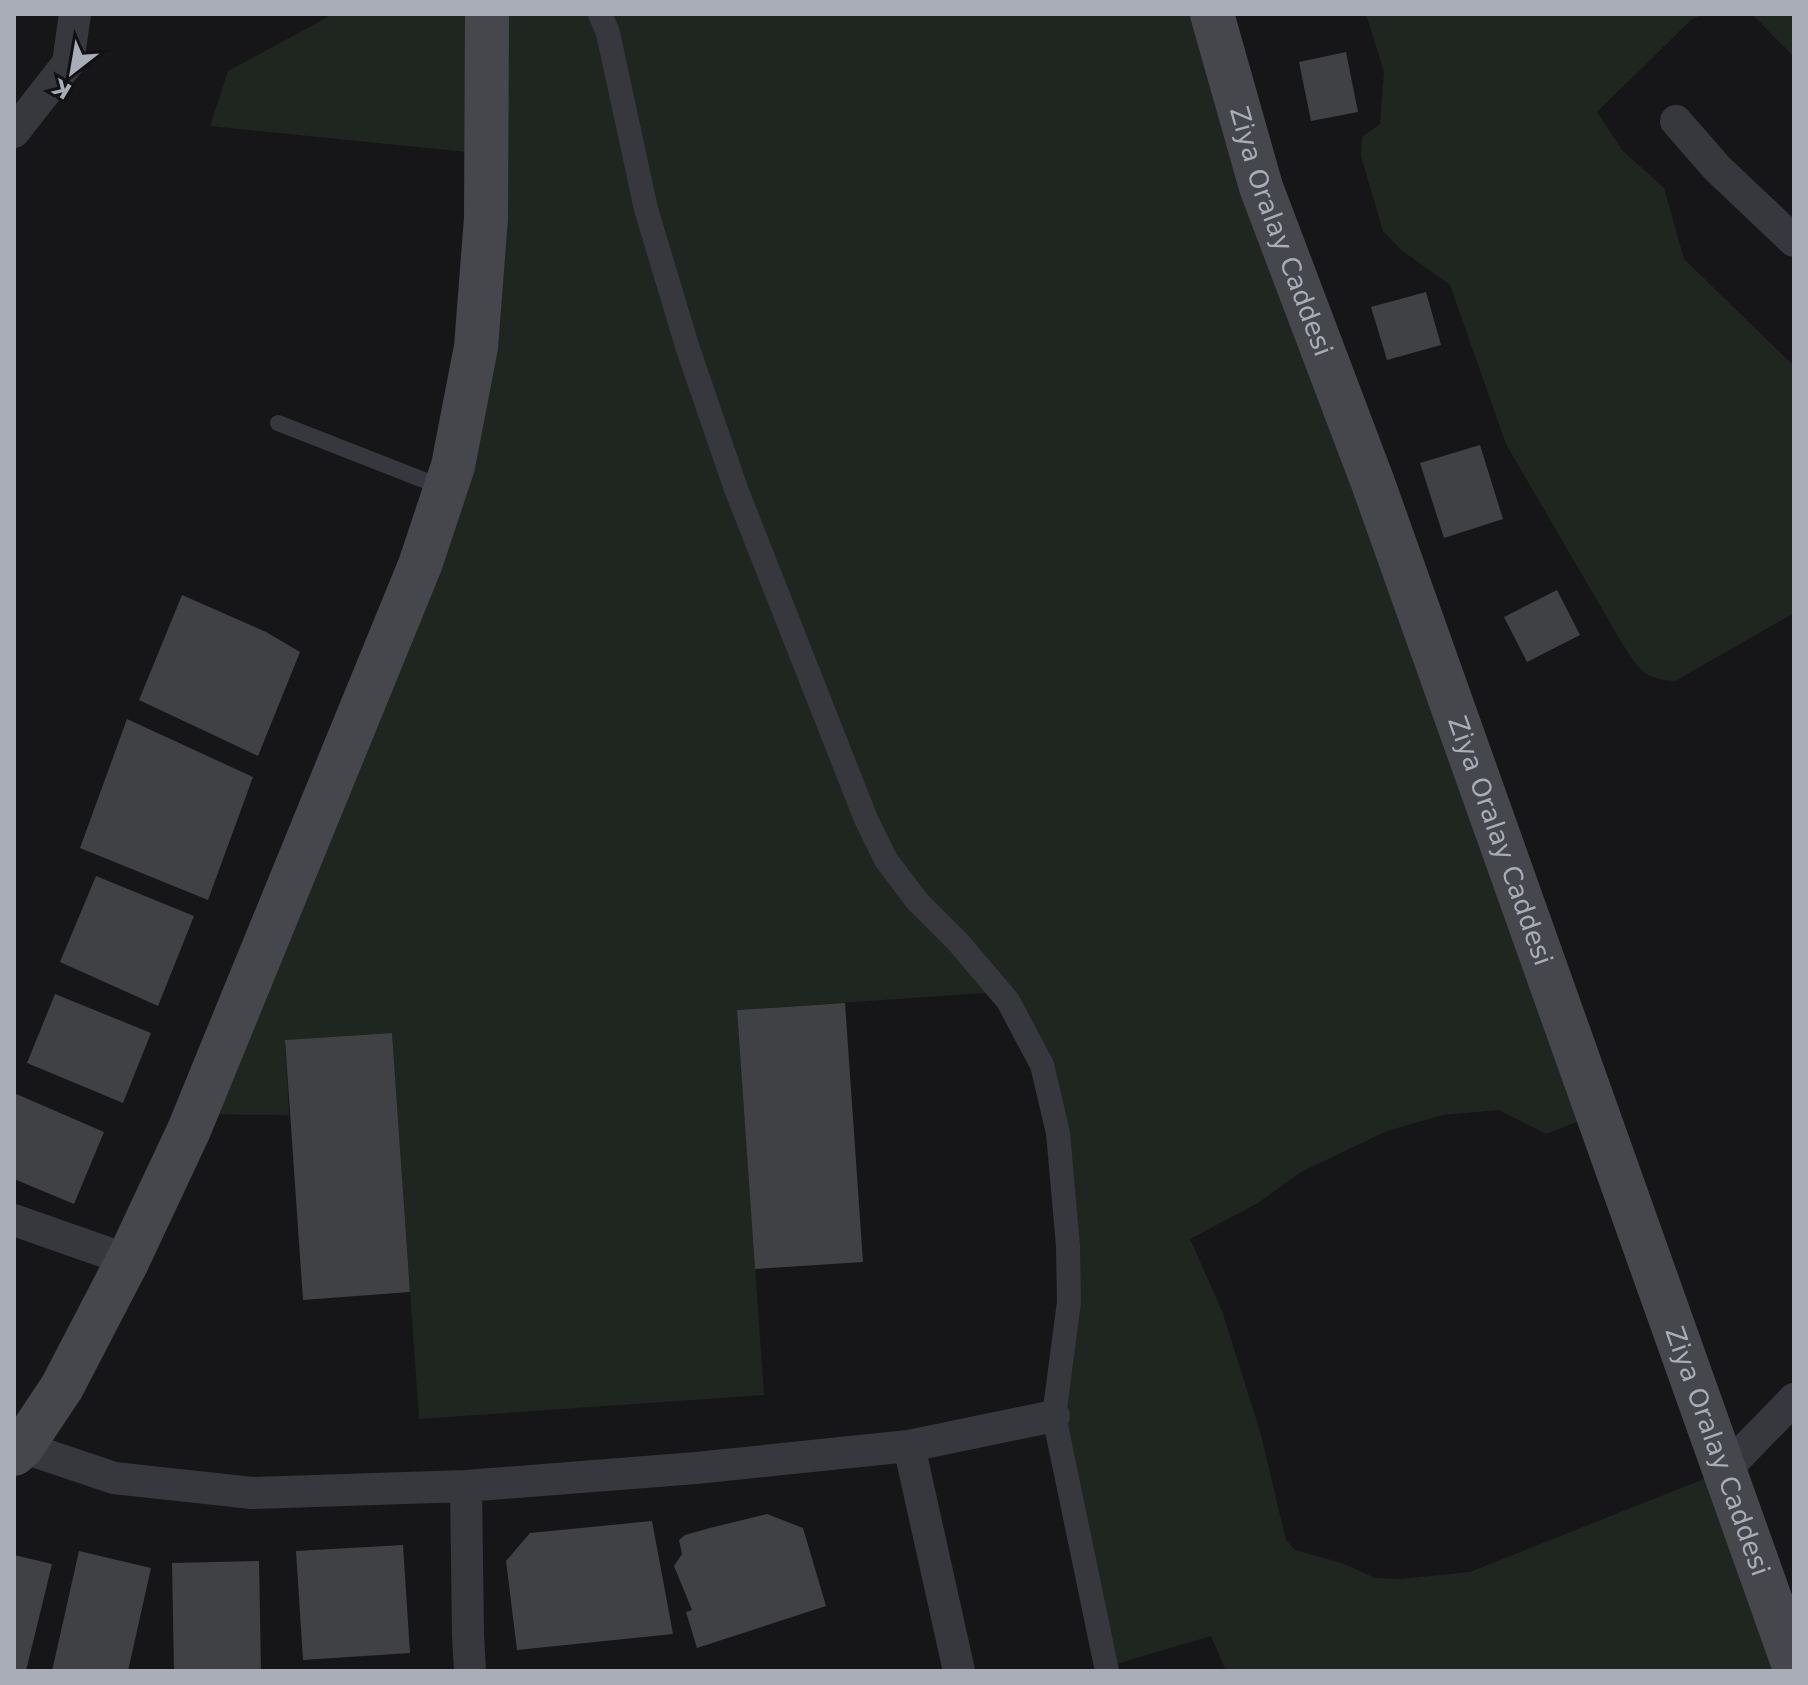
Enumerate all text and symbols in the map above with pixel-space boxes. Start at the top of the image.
north arrow [32,32,112,112]
text: K [47,73,76,104]
street label: Ziya Oralay Caddesi [1224,103,1339,360]
street label: Ziya Oralay Caddesi [1442,712,1558,969]
street label: Ziya Oralay Caddesi [1659,1323,1776,1580]

